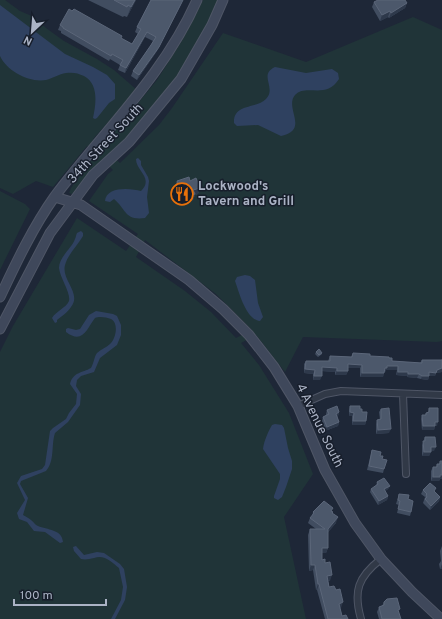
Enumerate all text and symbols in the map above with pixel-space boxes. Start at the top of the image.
north arrow [12,12,52,52]
text: N [21,32,35,48]
street label: 34th Street South [65,101,147,187]
place label: Lockwood's Tavern and Grill [198,179,294,210]
restaurant icon: Lockwood's Tavern and Grill [169,181,195,207]
street label: 4 Avenue South [292,381,346,471]
scale bar [14,581,106,607]
text: 100 m [20,588,53,604]

